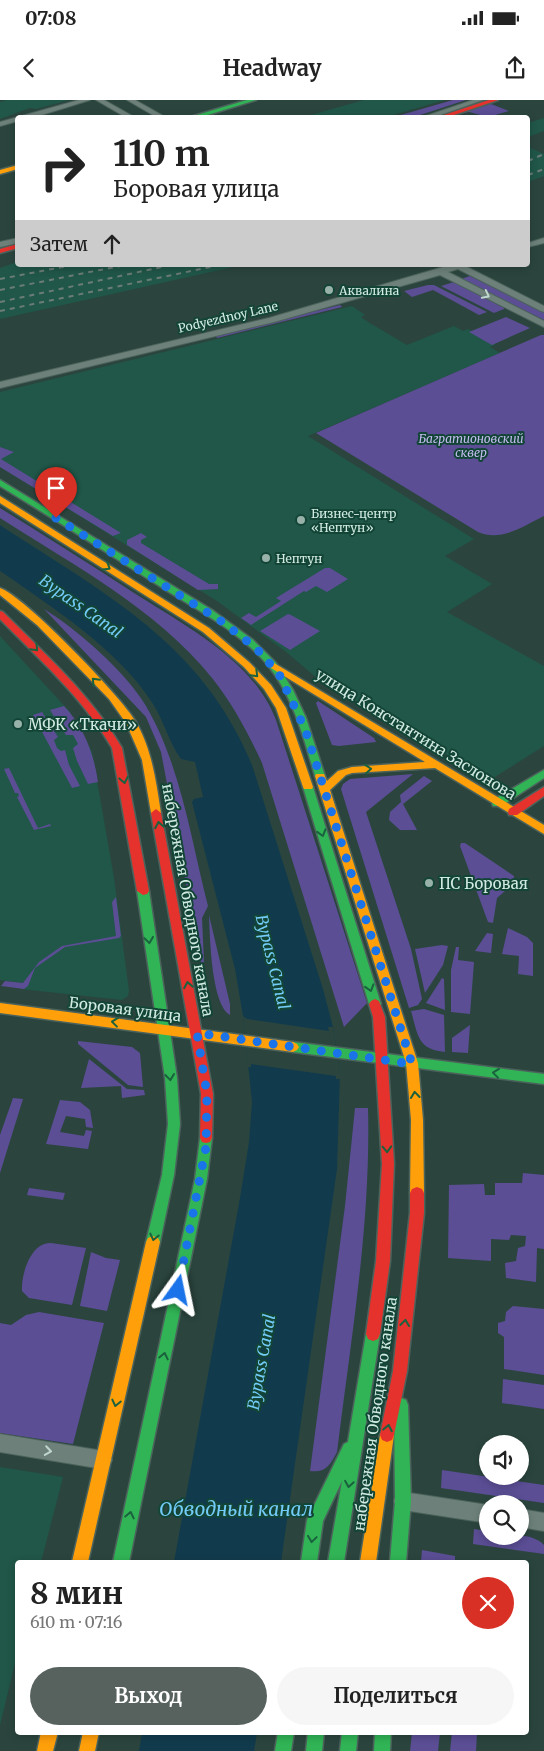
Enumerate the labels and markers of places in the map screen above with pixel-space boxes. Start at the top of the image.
place label: Аквалина [338,283,400,298]
marker: Аквалина [323,284,335,296]
pin [35,467,77,518]
place label: Бизнес-центр «Нептун» [311,506,396,535]
marker: Бизнес-центр «Нептун» [295,514,307,526]
place label: Нептун [276,551,322,566]
marker: Нептун [260,552,272,564]
place label: МФК «Ткачи» [28,715,137,734]
marker: МФК «Ткачи» [12,718,24,730]
place label: ПС Боровая [439,874,528,893]
marker: ПС Боровая [423,877,435,889]

